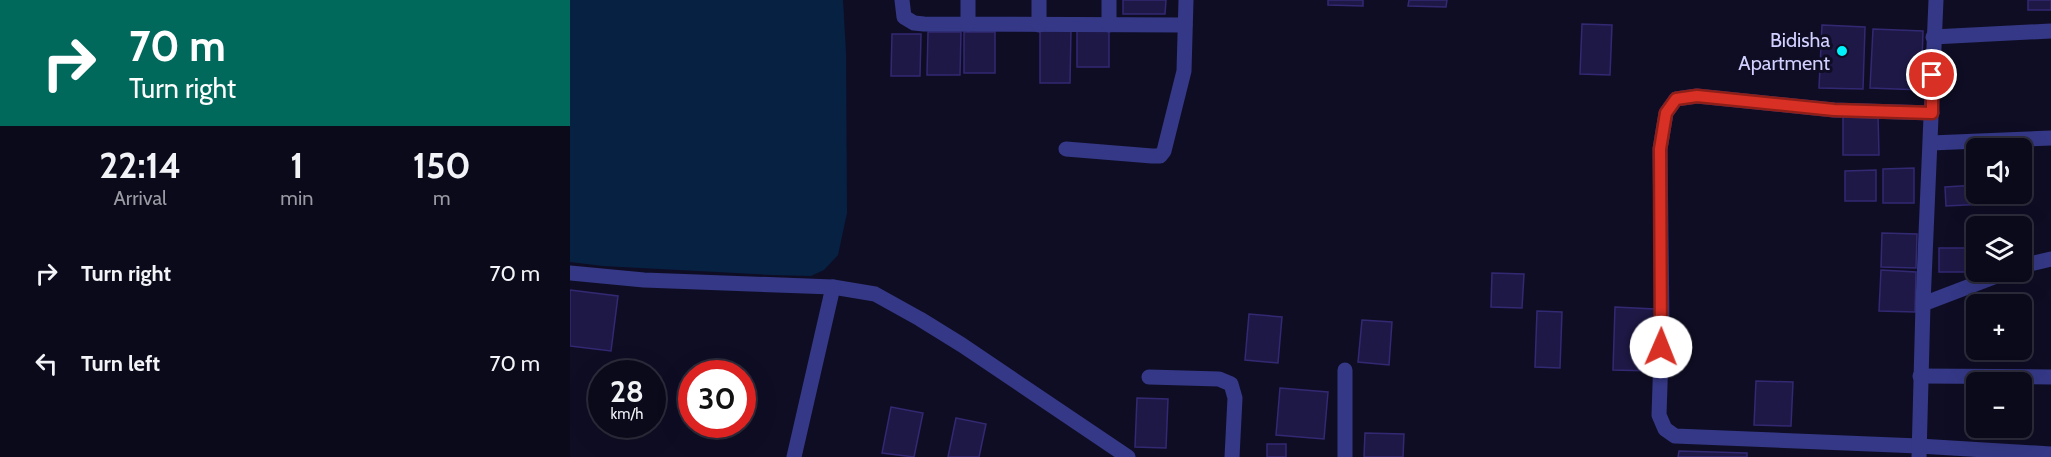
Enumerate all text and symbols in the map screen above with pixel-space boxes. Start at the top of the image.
text: 70 m [129,20,226,72]
icon: right [30,24,108,102]
place label: Bidisha Apartment [1738,28,1830,75]
marker: Bidisha Apartment [1835,44,1849,58]
pin [1906,49,1957,100]
icon: arrive [1915,58,1948,91]
text: Turn right [129,72,236,105]
map controls [1966,138,2032,438]
button: sound [1966,138,2032,204]
text: 22:14 [99,143,181,187]
text: 1 [290,143,303,187]
text: 150 [413,143,471,187]
text: Arrival [114,186,167,210]
text: min [280,186,313,210]
text: m [433,186,450,210]
button: layers [1966,216,2032,282]
icon: right [30,257,63,290]
text: Turn right [81,260,171,287]
text: 70 m [490,260,540,287]
button: + [1966,294,2032,360]
position arrow [1629,315,1693,379]
icon: left [30,347,63,380]
text: Turn left [81,350,160,377]
text: 70 m [490,350,540,377]
speed limit sign: 30 [678,360,756,438]
button: − [1966,372,2032,438]
text: 28 [610,373,644,410]
text: km/h [611,405,643,423]

